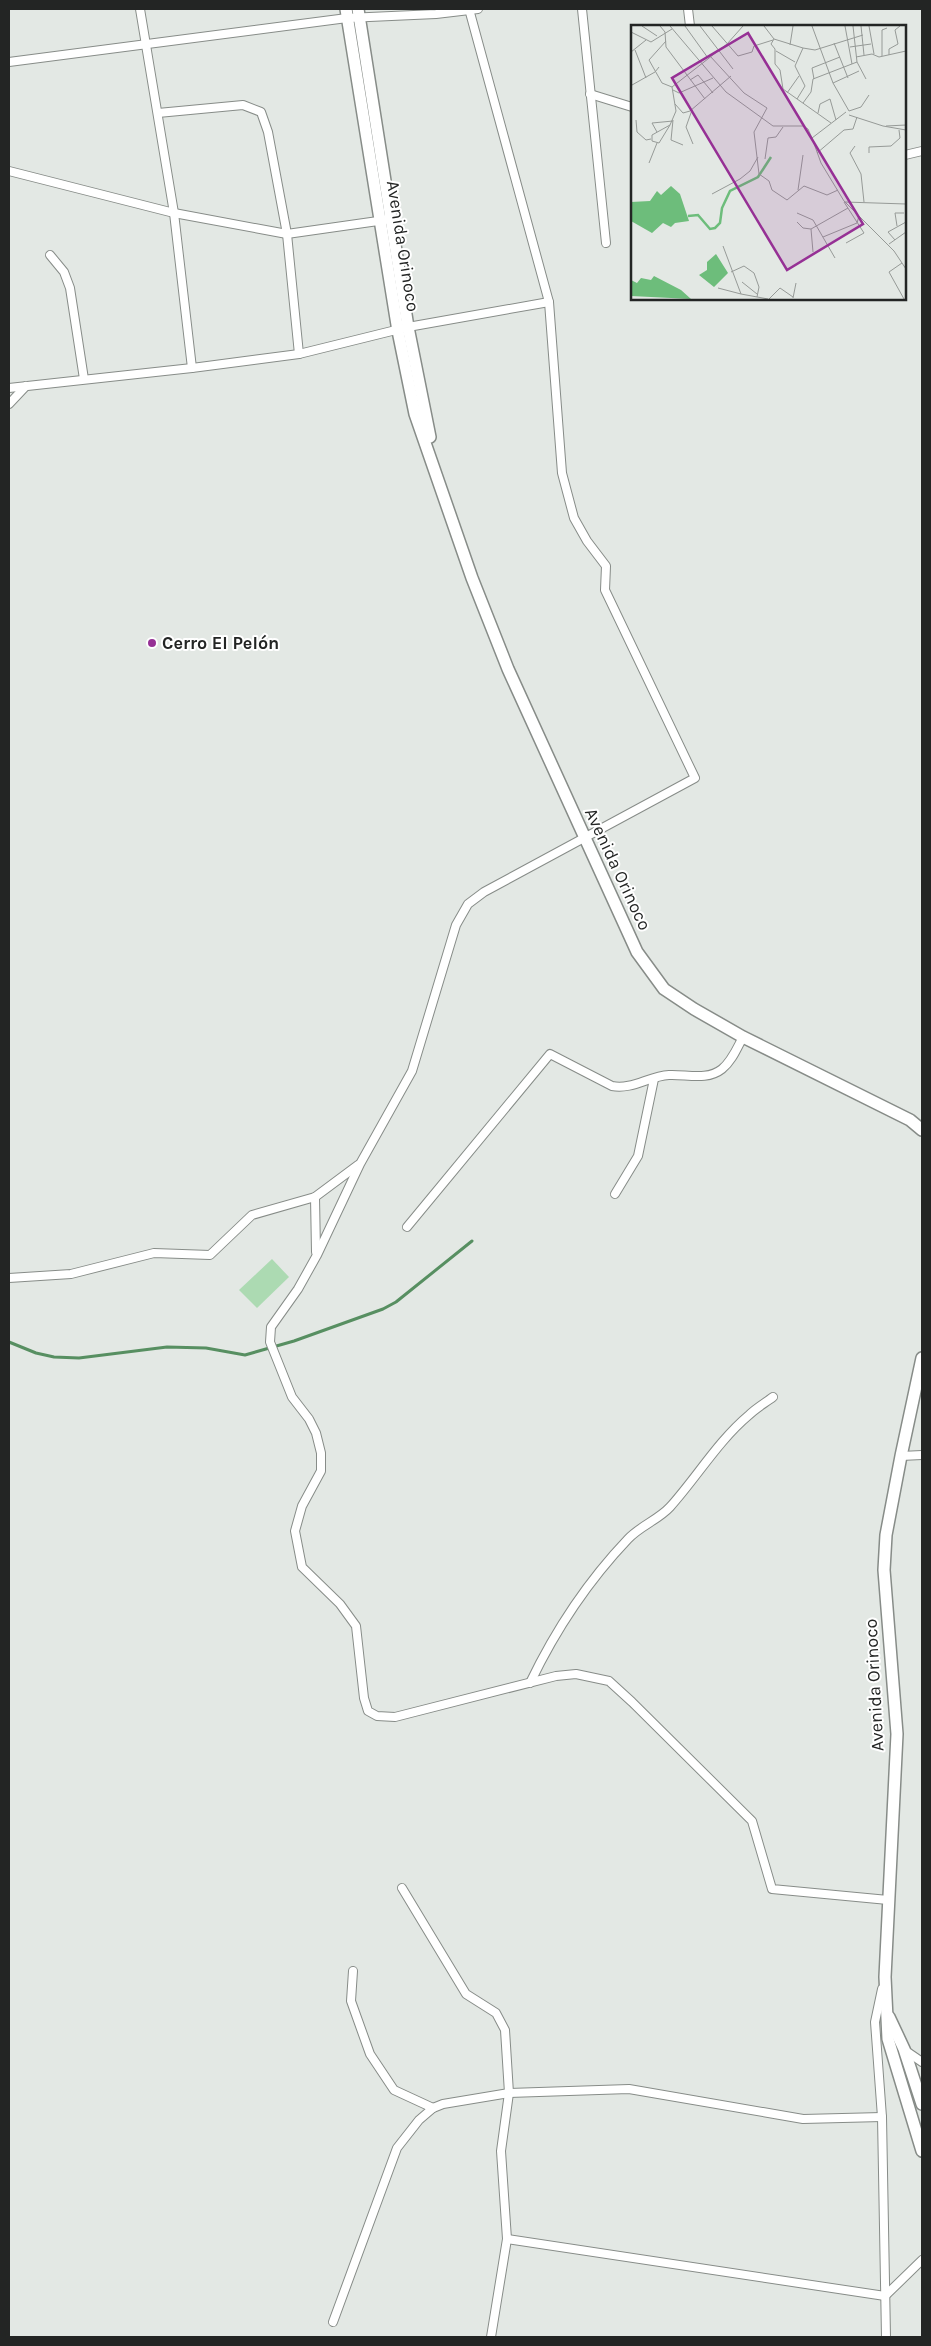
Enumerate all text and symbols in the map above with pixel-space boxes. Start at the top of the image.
inset map [631,25,906,300]
street label: Avenida Orinoco [382,179,424,313]
place label: Cerro El Pelón [162,632,279,654]
marker: Cerro El Pelón [146,637,158,649]
street label: Avenida Orinoco [580,804,656,934]
street label: Avenida Orinoco [860,1618,888,1752]

